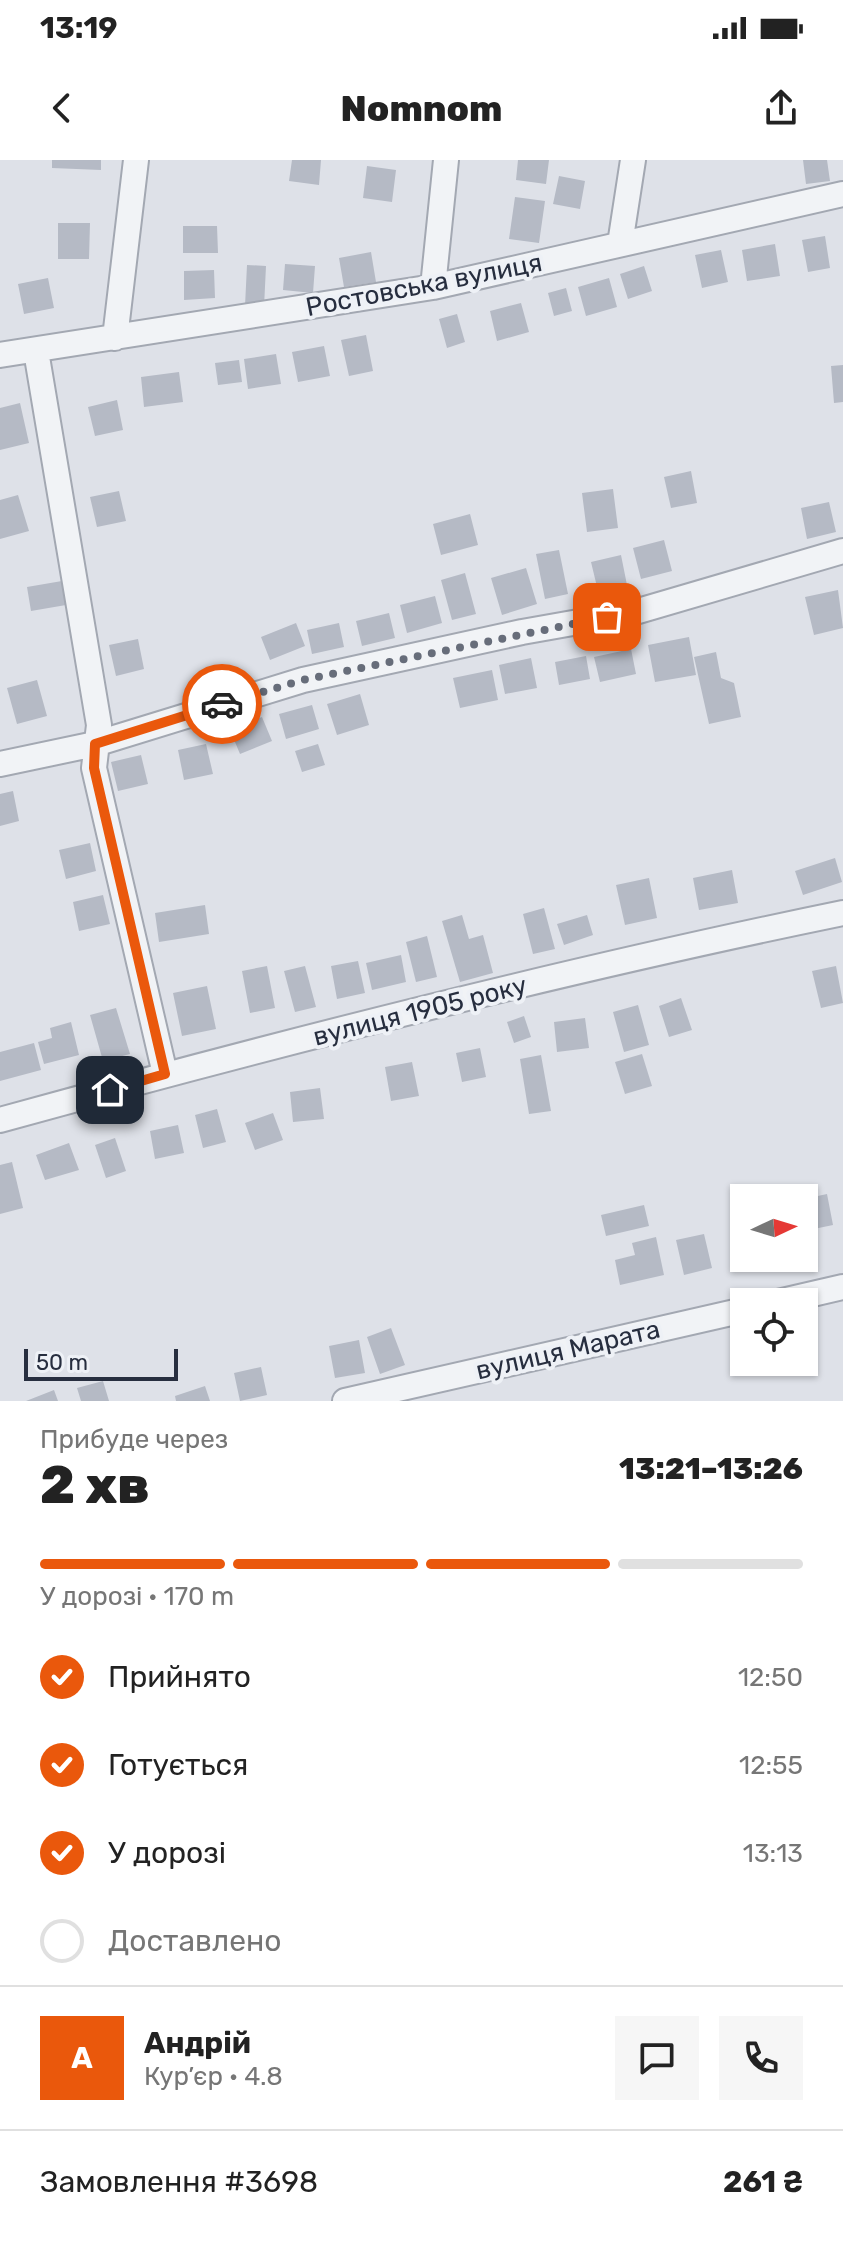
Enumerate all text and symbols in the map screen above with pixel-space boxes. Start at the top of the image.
text: 13:19 [40,10,118,46]
icon: back [40,86,84,130]
icon: share [759,86,803,130]
text: Nomnom [341,87,502,130]
street label: Ростовська вулиця [303,247,545,323]
pin [573,583,641,651]
icon: bag [585,595,629,639]
courier [182,664,262,744]
icon: car [200,682,244,726]
street label: вулиця 1905 року [310,969,530,1053]
pin [76,1056,144,1124]
icon: home [88,1068,132,1112]
north arrow [730,1184,818,1272]
map controls [730,1184,818,1376]
button: locate [730,1288,818,1376]
street label: вулиця Марата [473,1314,663,1386]
scale bar [24,1345,178,1381]
text: 50 m [36,1349,88,1376]
text: Прибуде через [40,1424,228,1455]
text: 13:21–13:26 [619,1451,803,1487]
text: 2 хв [40,1454,150,1516]
text: У дорозі · 170 m [40,1581,234,1612]
icon: check [40,1655,84,1699]
text: Прийнято [108,1659,251,1695]
text: 12:50 [738,1662,803,1693]
icon: check [40,1743,84,1787]
text: Готується [108,1747,248,1783]
text: 12:55 [739,1750,803,1781]
icon: check [40,1831,84,1875]
text: У дорозі [108,1835,226,1871]
text: 13:13 [743,1838,803,1869]
text: Доставлено [108,1923,281,1959]
button: chat [615,2016,699,2100]
button: phone [719,2016,803,2100]
text: Андрій [144,2025,251,2061]
text: А [71,2040,93,2076]
text: Кур’єр · 4.8 [144,2061,283,2092]
text: Замовлення #3698 [40,2164,318,2200]
text: 261 ₴ [723,2164,803,2200]

